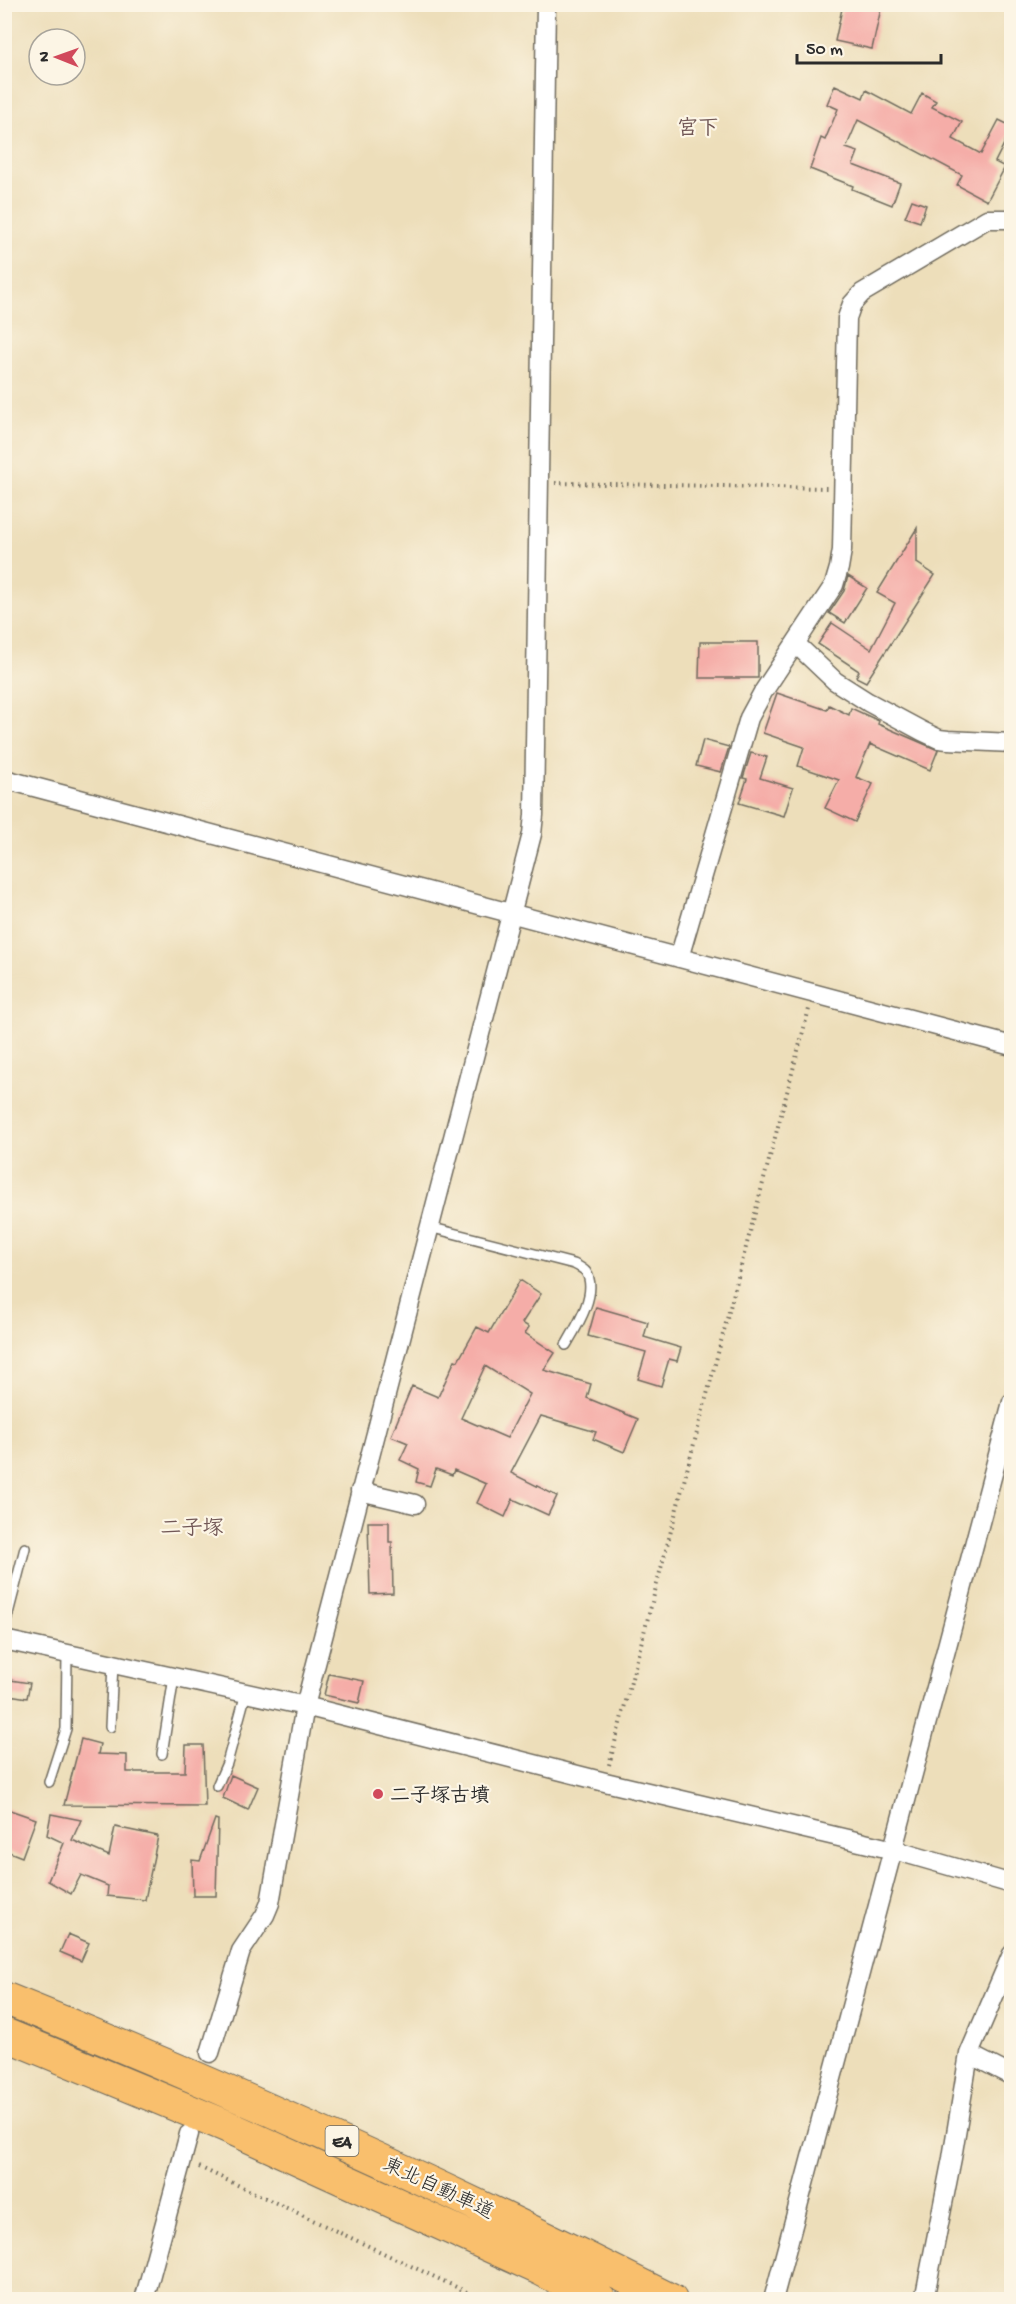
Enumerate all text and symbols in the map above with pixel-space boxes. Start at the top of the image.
north arrow [27,27,87,87]
scale bar [797,27,941,65]
text: 50 m [806,40,843,61]
text: N [36,51,55,62]
district label: 宮下 [677,116,719,143]
district label: 二子塚 [161,1517,224,1543]
place label: 二子塚古墳 [390,1784,490,1809]
marker: 二子塚古墳 [371,1787,385,1801]
road number: E4 [326,2126,358,2156]
street label: 東北自動車道 [378,2153,498,2226]

